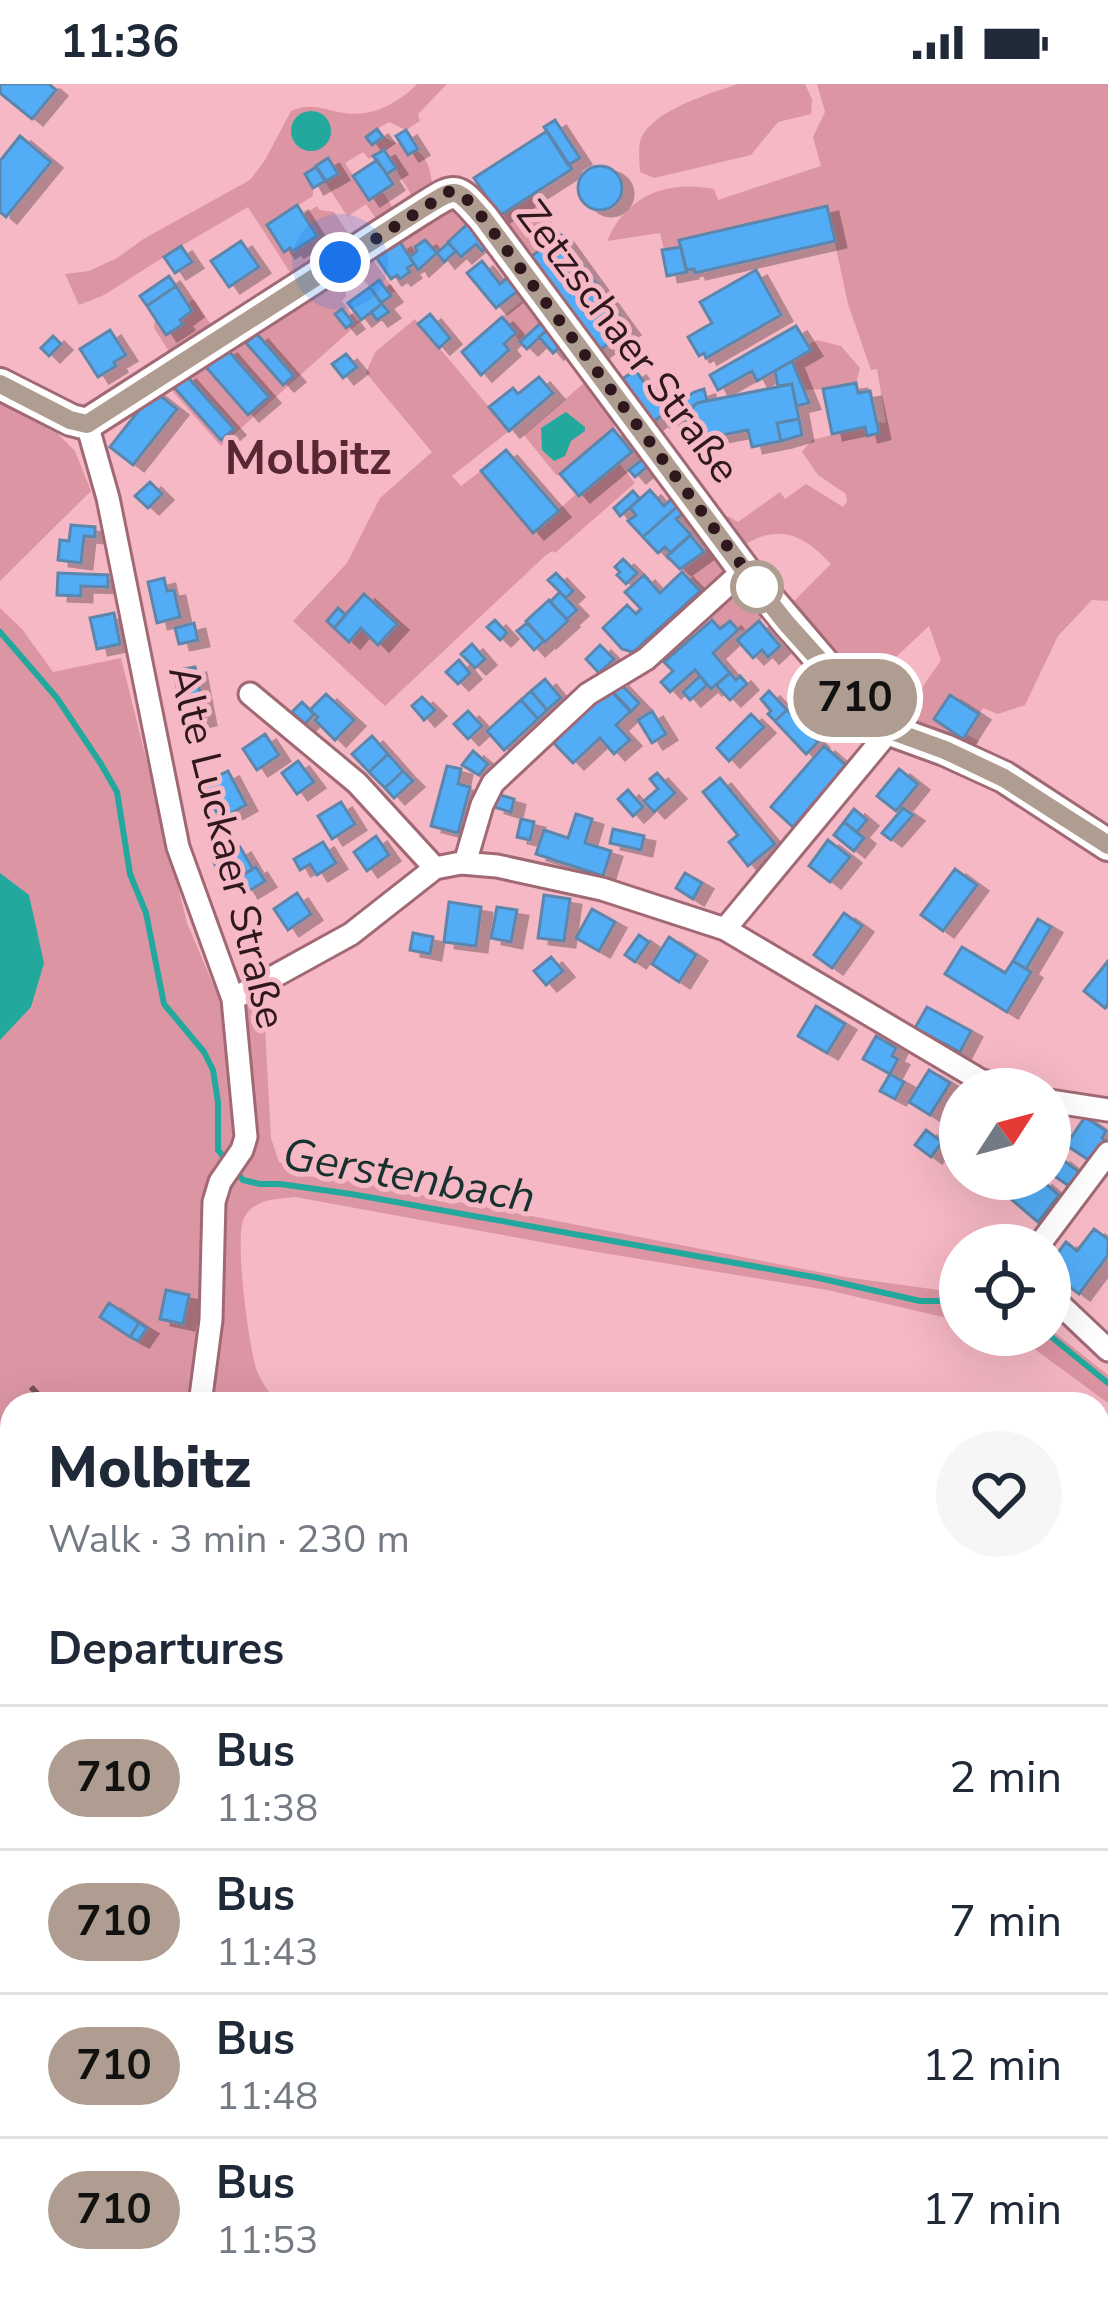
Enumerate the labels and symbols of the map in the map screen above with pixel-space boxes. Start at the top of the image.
street label: Zetzschaer Straße [503,189,753,495]
your location [310,232,370,292]
district label: Molbitz [225,425,391,491]
unlabelled marker [732,562,782,612]
street label: Alte Luckaer Straße [154,659,300,1035]
line badge: 710 [786,659,924,737]
north arrow [939,1068,1071,1200]
water label: Gerstenbach [278,1124,540,1228]

